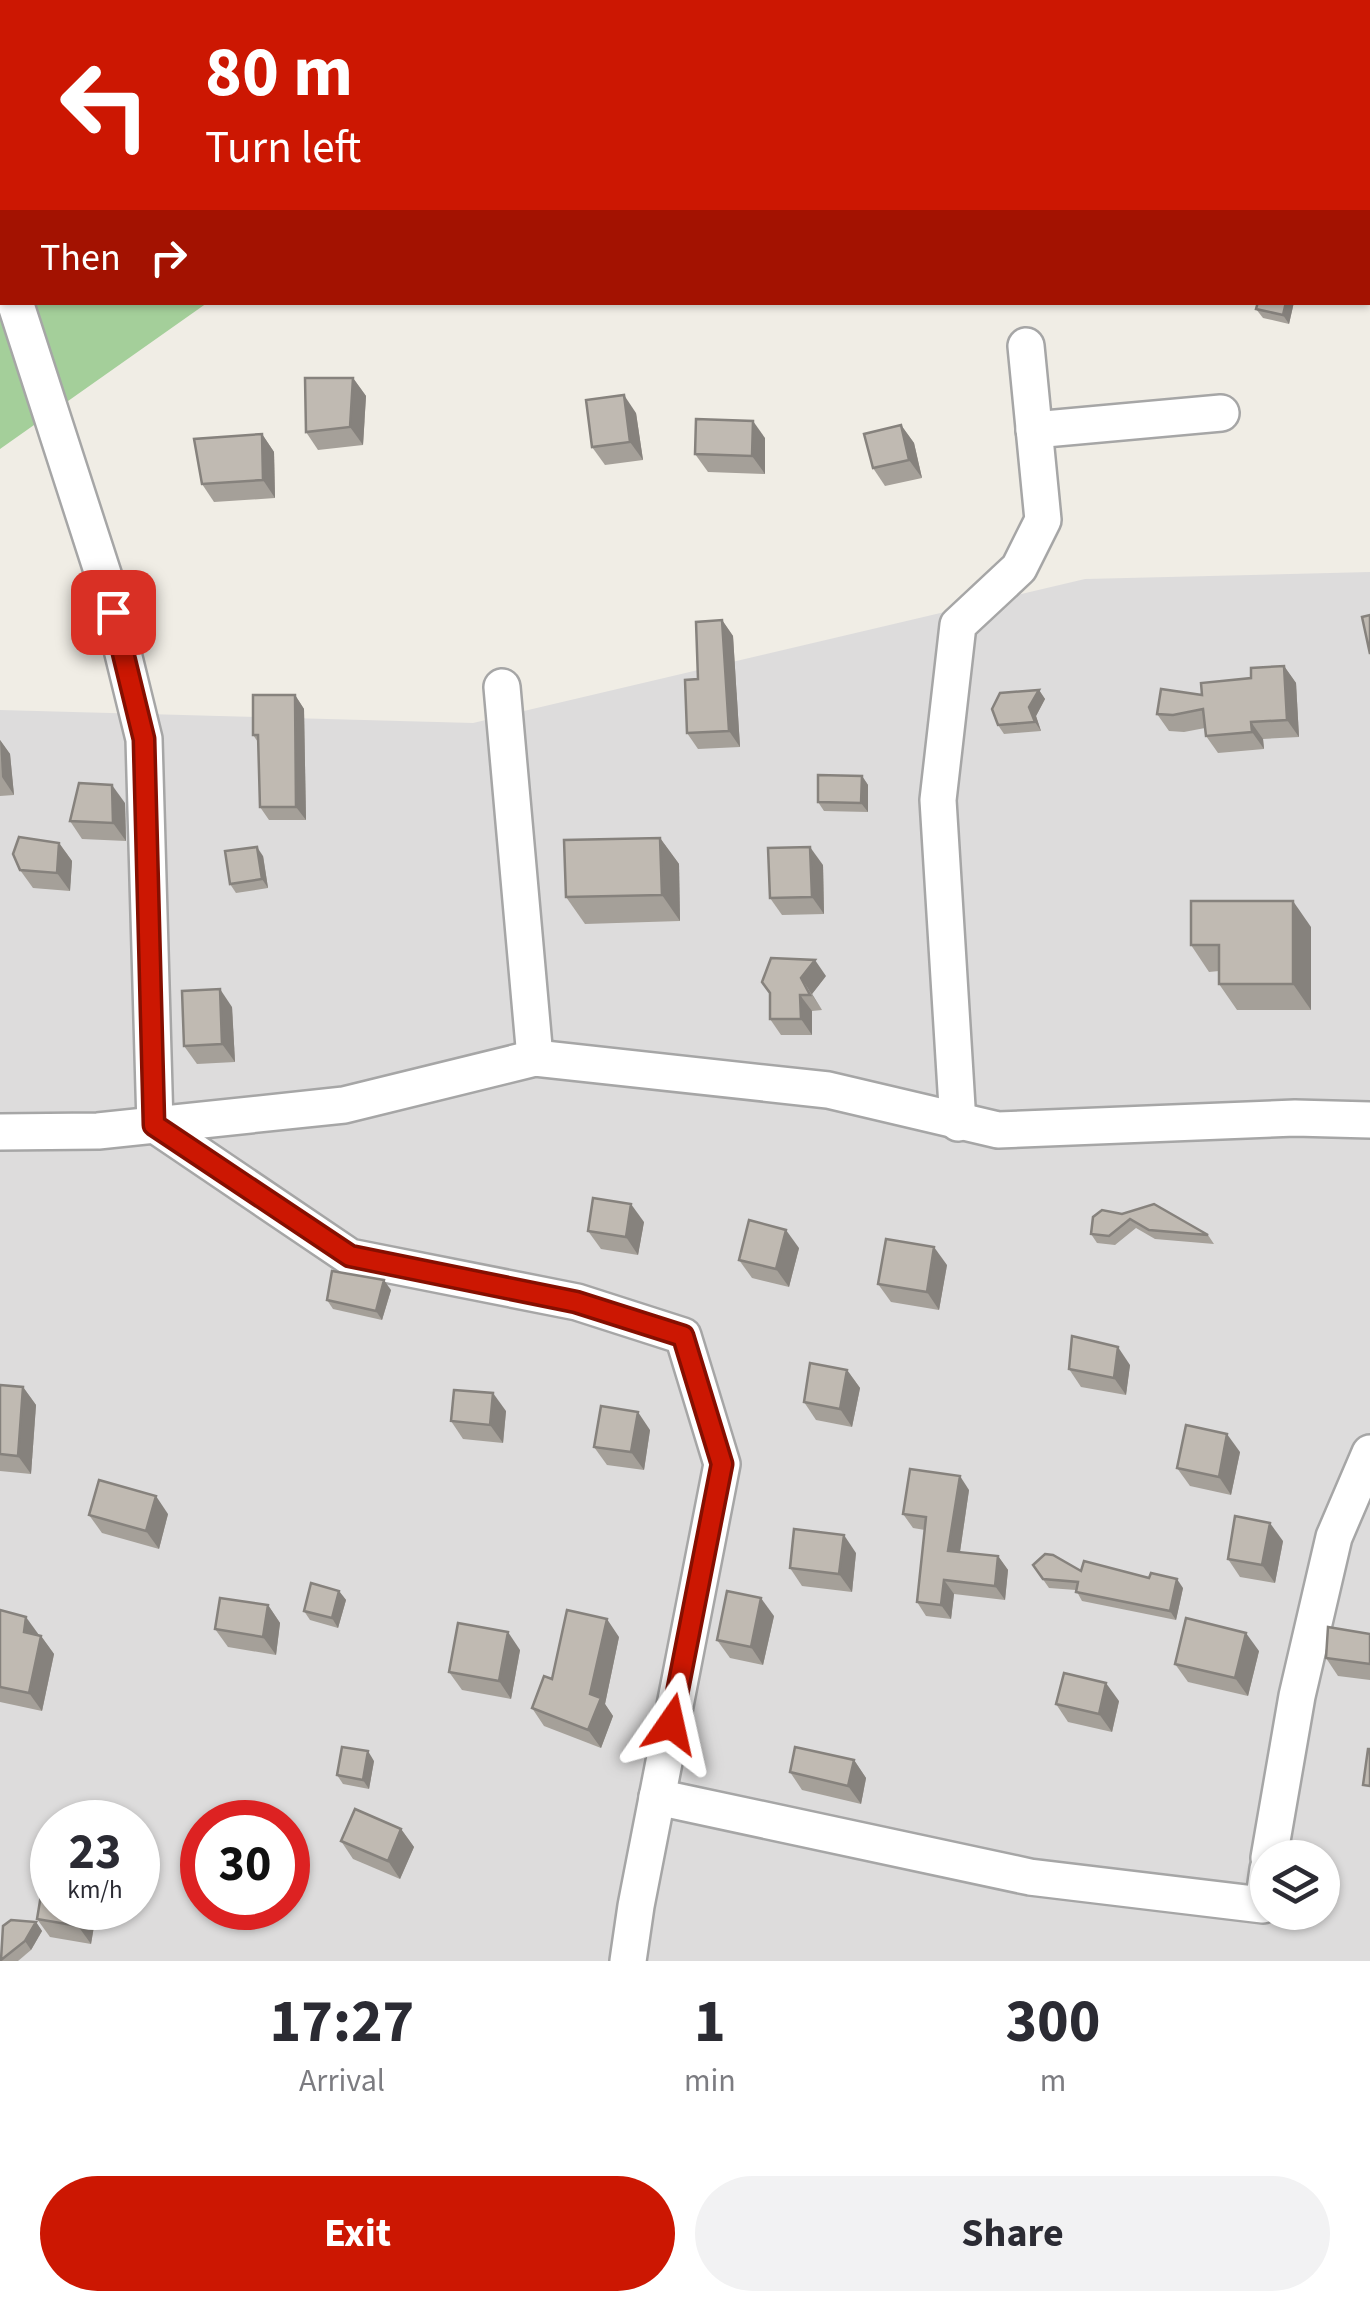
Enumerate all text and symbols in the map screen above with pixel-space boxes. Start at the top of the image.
text: 80 m [205,23,353,123]
icon: left [40,40,170,170]
text: Turn left [205,116,361,180]
icon: right [141,230,196,285]
text: Then [40,231,121,285]
pin [71,570,156,655]
icon: arrive [86,585,141,640]
position arrow [619,1672,723,1776]
speed limit sign: 30 [180,1800,310,1930]
text: 23 [69,1817,121,1888]
map controls [1250,1840,1340,1930]
button: layers [1250,1840,1340,1930]
text: km/h [67,1872,123,1908]
text: 17:27 [270,1980,414,2065]
text: 1 [694,1980,726,2065]
text: 300 [1005,1980,1100,2065]
text: Arrival [299,2058,385,2104]
text: min [684,2058,736,2104]
text: m [1040,2058,1066,2104]
button: Exit [40,2176,675,2291]
button: Share [695,2176,1330,2291]

